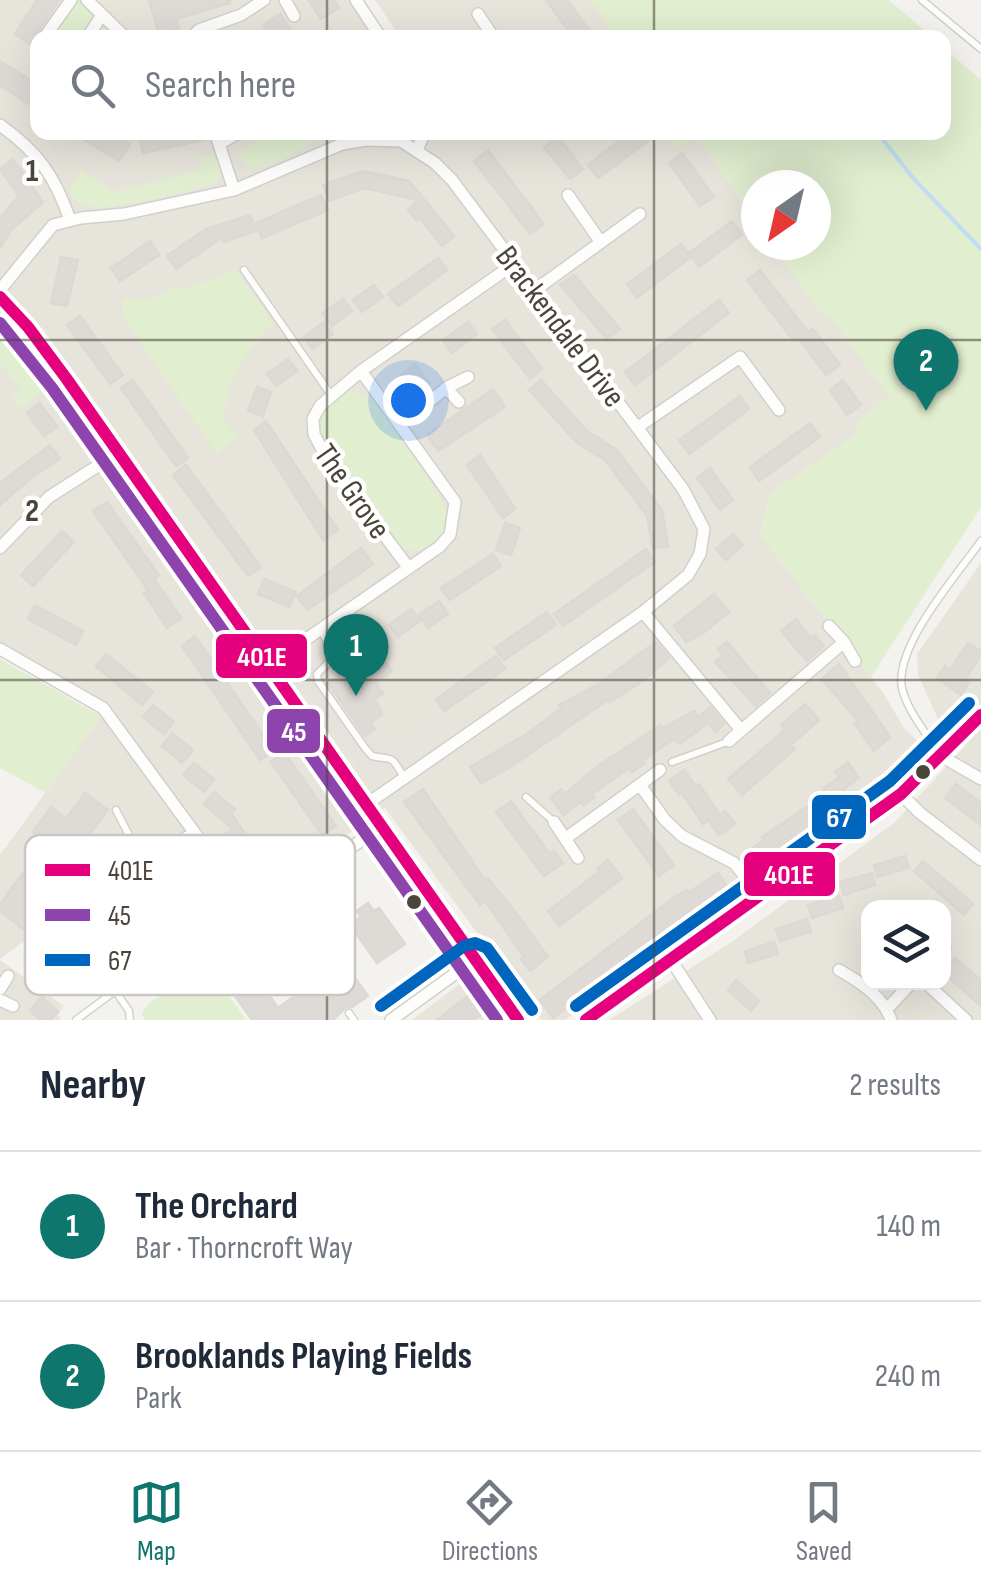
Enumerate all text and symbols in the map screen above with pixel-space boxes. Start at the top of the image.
search box [30,30,951,140]
icon: search [65,58,120,113]
text: Search here [145,63,296,108]
text: 1 [26,152,39,191]
north arrow [741,170,831,260]
street label: Brackendale Drive [487,239,633,415]
pin: 2 [894,328,958,411]
your location [383,375,434,426]
street label: The Grove [305,437,398,547]
text: 2 [25,492,39,531]
pin: 1 [324,614,388,696]
line badge: 401E [214,632,309,680]
text: 401E [237,641,287,674]
line badge: 45 [265,707,322,755]
text: 45 [281,716,307,749]
unlabelled marker [913,762,933,782]
line badge: 67 [810,793,868,841]
text: 67 [826,802,852,835]
legend [25,835,355,995]
line badge: 401E [742,850,837,898]
text: 401E [108,855,154,888]
text: 401E [764,859,814,892]
unlabelled marker [404,892,424,912]
text: 45 [108,900,131,933]
map controls [861,900,951,990]
button: layers [861,900,951,990]
text: 67 [108,945,131,978]
text: Nearby [40,1060,146,1111]
text: 2 results [849,1066,941,1105]
text: The Orchard [135,1184,298,1229]
text: 1 [66,1207,79,1246]
text: 140 m [877,1207,941,1246]
text: Bar · Thorncroft Way [135,1229,353,1268]
text: Brooklands Playing Fields [135,1334,472,1379]
text: 2 [65,1357,80,1396]
text: 240 m [875,1357,941,1396]
text: Park [135,1379,182,1418]
tab: Map [129,1475,184,1568]
tab: Directions [442,1475,538,1568]
tab: Saved [796,1475,852,1568]

